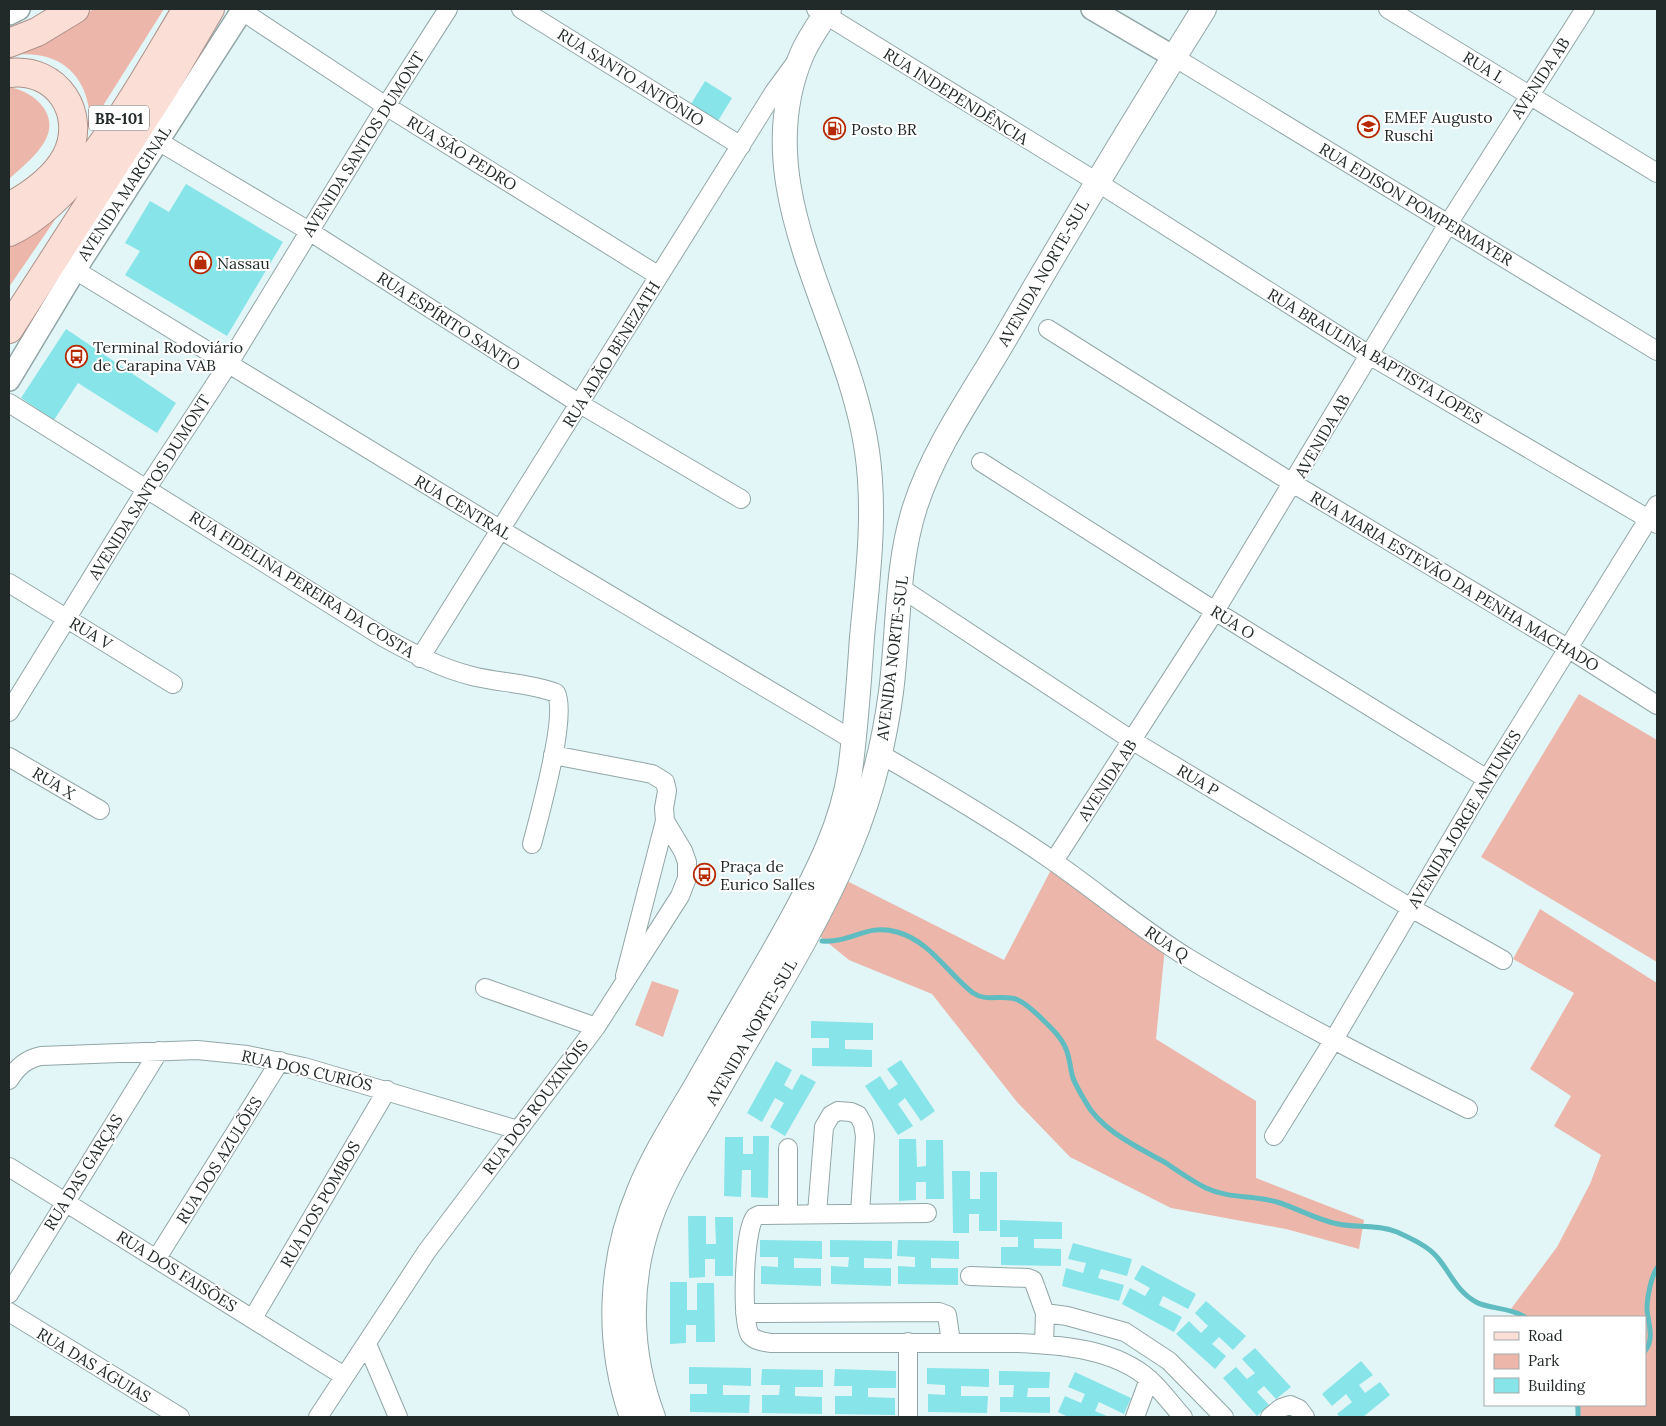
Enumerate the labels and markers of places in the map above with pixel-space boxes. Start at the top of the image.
place label: EMEF Augusto Ruschi [1384,107,1493,145]
school or university icon: EMEF Augusto Ruschi [1356,114,1380,138]
fuel station icon: Posto BR [823,117,847,141]
place label: Posto BR [851,119,918,139]
shop icon: Nassau [189,251,213,275]
place label: Nassau [217,253,270,273]
place label: Terminal Rodoviário de Carapina VAB [93,337,243,375]
bus stop icon: Terminal Rodoviário de Carapina VAB [65,344,89,368]
place label: Praça de Eurico Salles [720,856,815,894]
bus stop icon: Praça de Eurico Salles [692,863,716,887]

